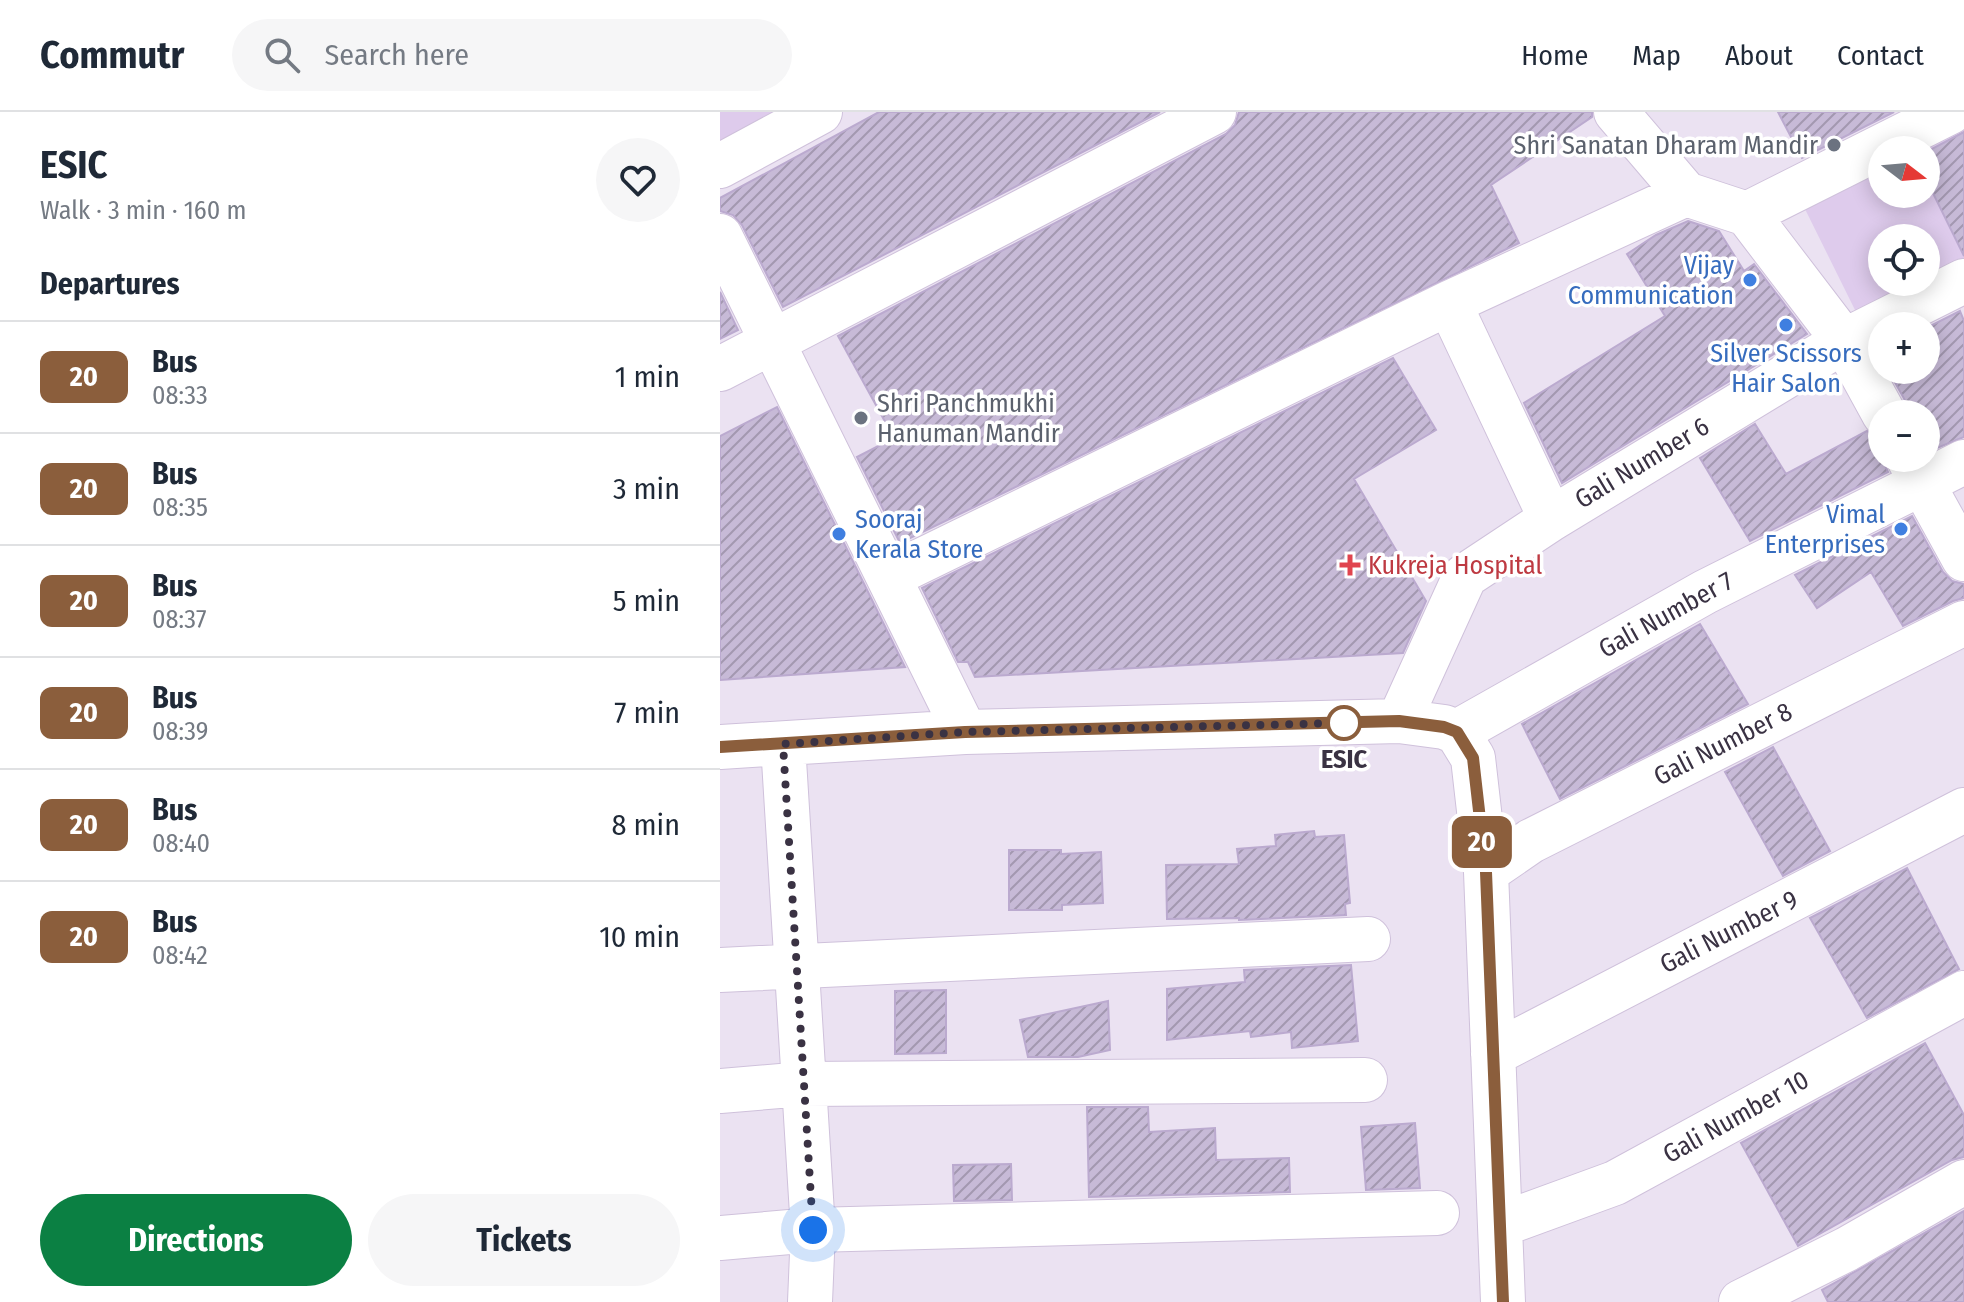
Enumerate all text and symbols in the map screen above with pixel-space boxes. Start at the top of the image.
search box [232,19,792,91]
text: Commutr [40,32,184,78]
icon: search [260,33,304,77]
text: Search here [324,37,469,73]
text: Home [1521,39,1588,72]
text: Map [1632,39,1681,72]
text: About [1725,39,1793,72]
text: Contact [1837,39,1924,72]
place label: Shri Sanatan Dharam Mandir [1514,130,1818,161]
marker: Shri Sanatan Dharam Mandir [1825,136,1843,154]
north arrow [1868,136,1940,208]
map controls [1868,136,1940,472]
button: heart [596,138,680,222]
text: ESIC [40,142,108,188]
text: Walk · 3 min · 160 m [40,195,246,226]
button: locate [1868,224,1940,296]
place label: Vijay Communication [1568,250,1734,311]
text: Departures [40,266,180,302]
marker: Vijay Communication [1741,271,1759,289]
button: + [1868,312,1940,384]
marker: Silver Scissors Hair Salon [1777,316,1795,334]
place label: Silver Scissors Hair Salon [1710,338,1862,399]
text: Bus [152,344,197,380]
text: 1 min [615,359,680,395]
text: 20 [70,360,98,393]
text: 08:33 [152,380,208,411]
place label: Shri Panchmukhi Hanuman Mandir [877,388,1060,449]
button: − [1868,400,1940,472]
marker: Shri Panchmukhi Hanuman Mandir [852,409,870,427]
street label: Gali Number 6 [1569,411,1715,515]
text: Bus [152,456,197,492]
text: 3 min [613,471,680,507]
text: 20 [70,472,98,505]
text: 08:35 [152,492,208,523]
place label: Vimal Enterprises [1765,499,1885,560]
place label: Sooraj Kerala Store [855,504,983,565]
marker: Vimal Enterprises [1892,520,1910,538]
marker: Sooraj Kerala Store [830,525,848,543]
place label: Kukreja Hospital [1368,550,1543,581]
marker: Kukreja Hospital [1339,554,1361,576]
street label: Gali Number 7 [1593,565,1739,665]
text: Bus [152,568,197,604]
text: 5 min [613,583,680,619]
text: 20 [70,584,98,617]
text: 08:37 [152,604,206,635]
text: Bus [152,680,197,716]
text: 7 min [614,695,680,731]
text: 20 [70,696,98,729]
street label: Gali Number 8 [1649,696,1797,792]
marker: ESIC [1327,706,1361,740]
text: 08:39 [152,716,208,747]
place label: ESIC [1321,744,1367,775]
text: Bus [152,792,197,828]
text: 8 min [612,807,680,843]
text: 20 [70,808,98,841]
line badge: 20 [1446,816,1518,868]
text: 20 [1468,825,1496,858]
text: 08:40 [152,828,210,859]
street label: Gali Number 9 [1655,884,1803,980]
text: Bus [152,904,197,940]
text: 10 min [599,919,680,955]
text: 20 [70,920,98,953]
text: 08:42 [152,940,208,971]
street label: Gali Number 10 [1658,1064,1814,1170]
button: Directions [40,1194,352,1286]
button: Tickets [368,1194,680,1286]
your location [793,1210,833,1250]

